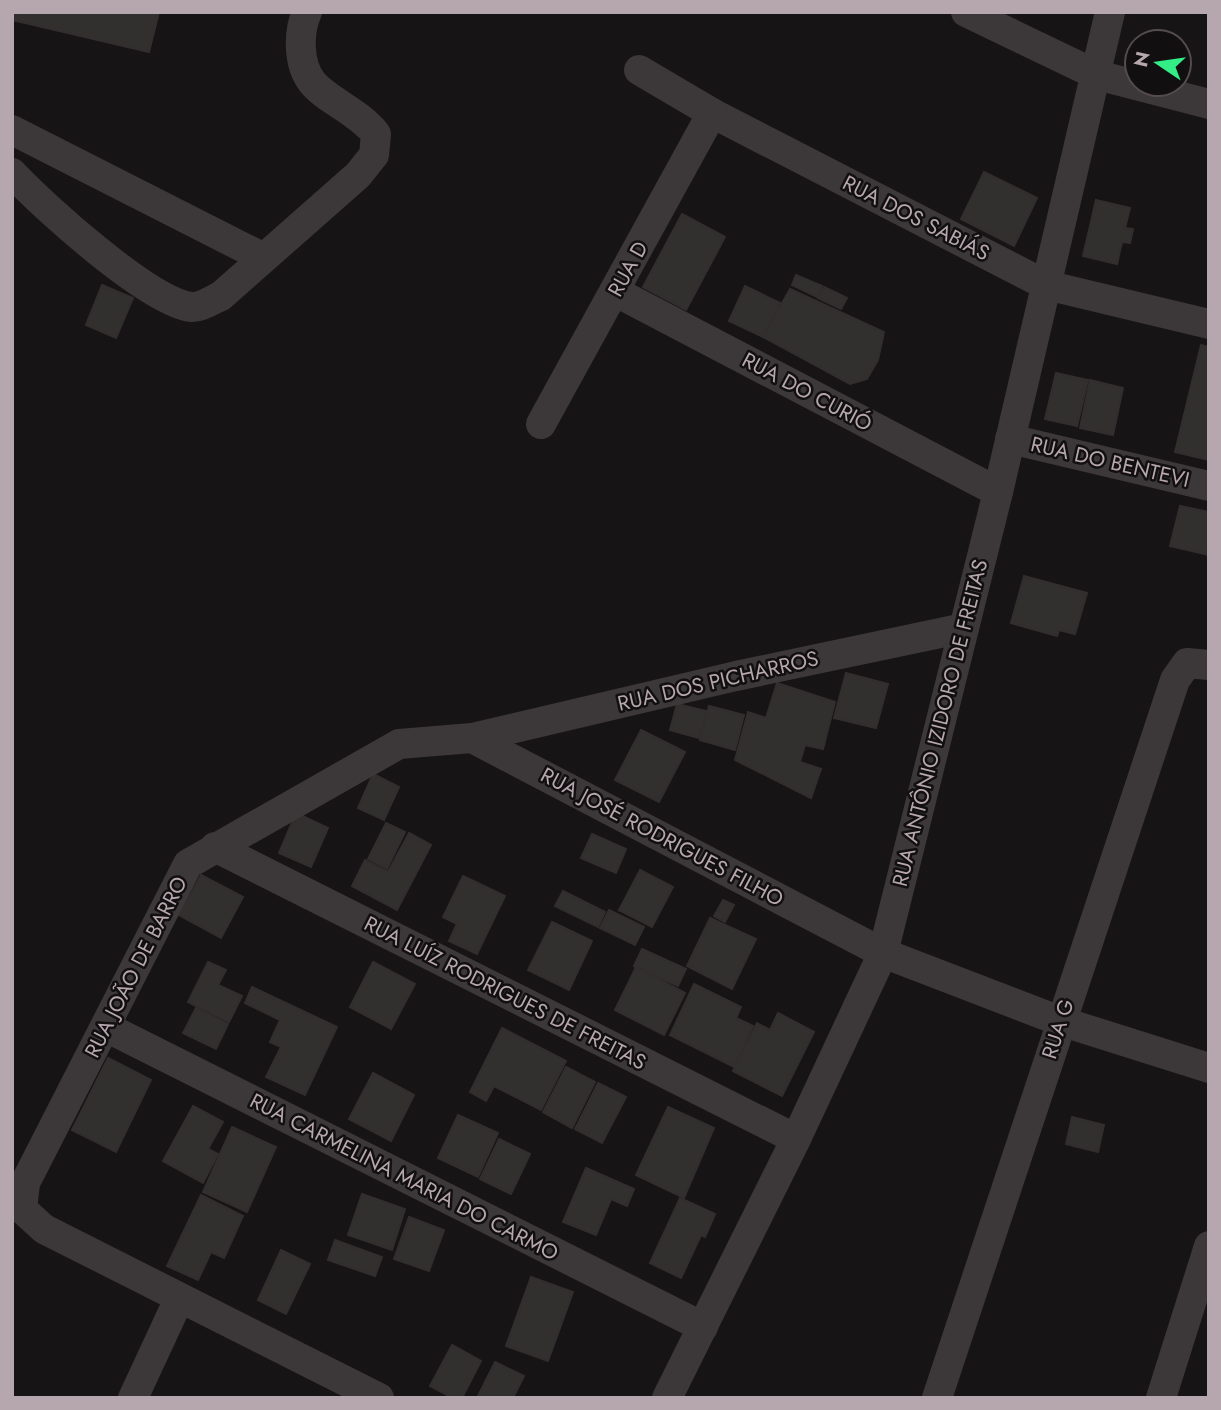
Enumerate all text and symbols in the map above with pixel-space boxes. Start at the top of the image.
north arrow [1123,28,1193,98]
text: N [1127,49,1157,70]
street label: RUA DOS SABIÁS [837,168,995,268]
street label: RUA D [600,236,656,302]
street label: RUA DO CURIÓ [737,345,877,439]
street label: RUA DO BENTEVI [1028,429,1192,495]
street label: RUA ANTÔNIO IZIDORO DE FREITAS [885,556,995,890]
street label: RUA DOS PICHARROS [615,643,821,719]
street label: RUA JOSÉ RODRIGUES FILHO [535,760,789,914]
street label: RUA JOÃO DE BARRO [77,871,195,1063]
street label: RUA LUÍZ RODRIGUES DE FREITAS [359,909,651,1077]
street label: RUA G [1034,995,1082,1063]
street label: RUA CARMELINA MARIA DO CARMO [244,1086,564,1268]

